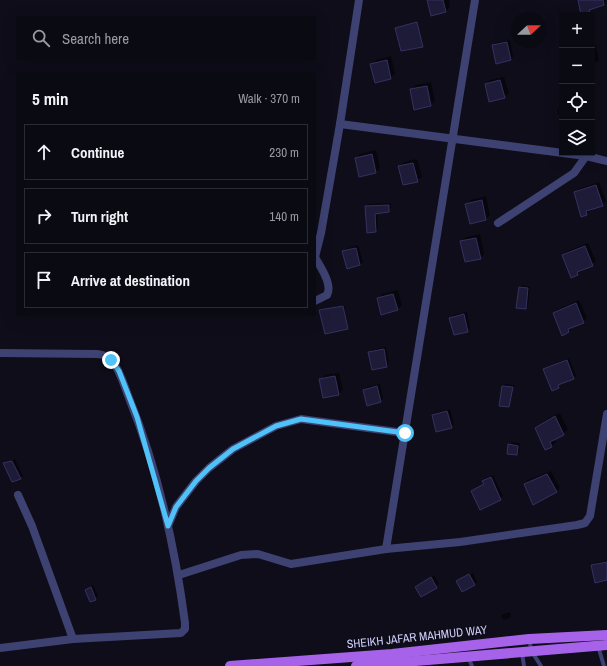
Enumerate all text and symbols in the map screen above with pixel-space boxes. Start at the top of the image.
north arrow [511,12,547,48]
map controls [559,12,595,156]
button: + [559,12,595,48]
search box [16,16,316,60]
icon: search [30,27,52,49]
text: Search here [62,28,129,49]
button: − [559,48,595,84]
button: locate [559,84,595,120]
text: 5 min [32,87,68,110]
text: Walk · 370 m [238,90,300,107]
button: layers [559,120,595,156]
icon: ahead [33,141,55,163]
text: Continue [71,142,124,163]
text: 230 m [269,144,299,161]
icon: right [33,205,55,227]
text: Turn right [71,206,128,227]
text: 140 m [269,208,299,225]
icon: arrive [33,269,55,291]
text: Arrive at destination [71,270,190,291]
route end [102,351,120,369]
route start [396,424,414,442]
street label: SHEIKH JAFAR MAHMUD WAY [346,622,488,652]

